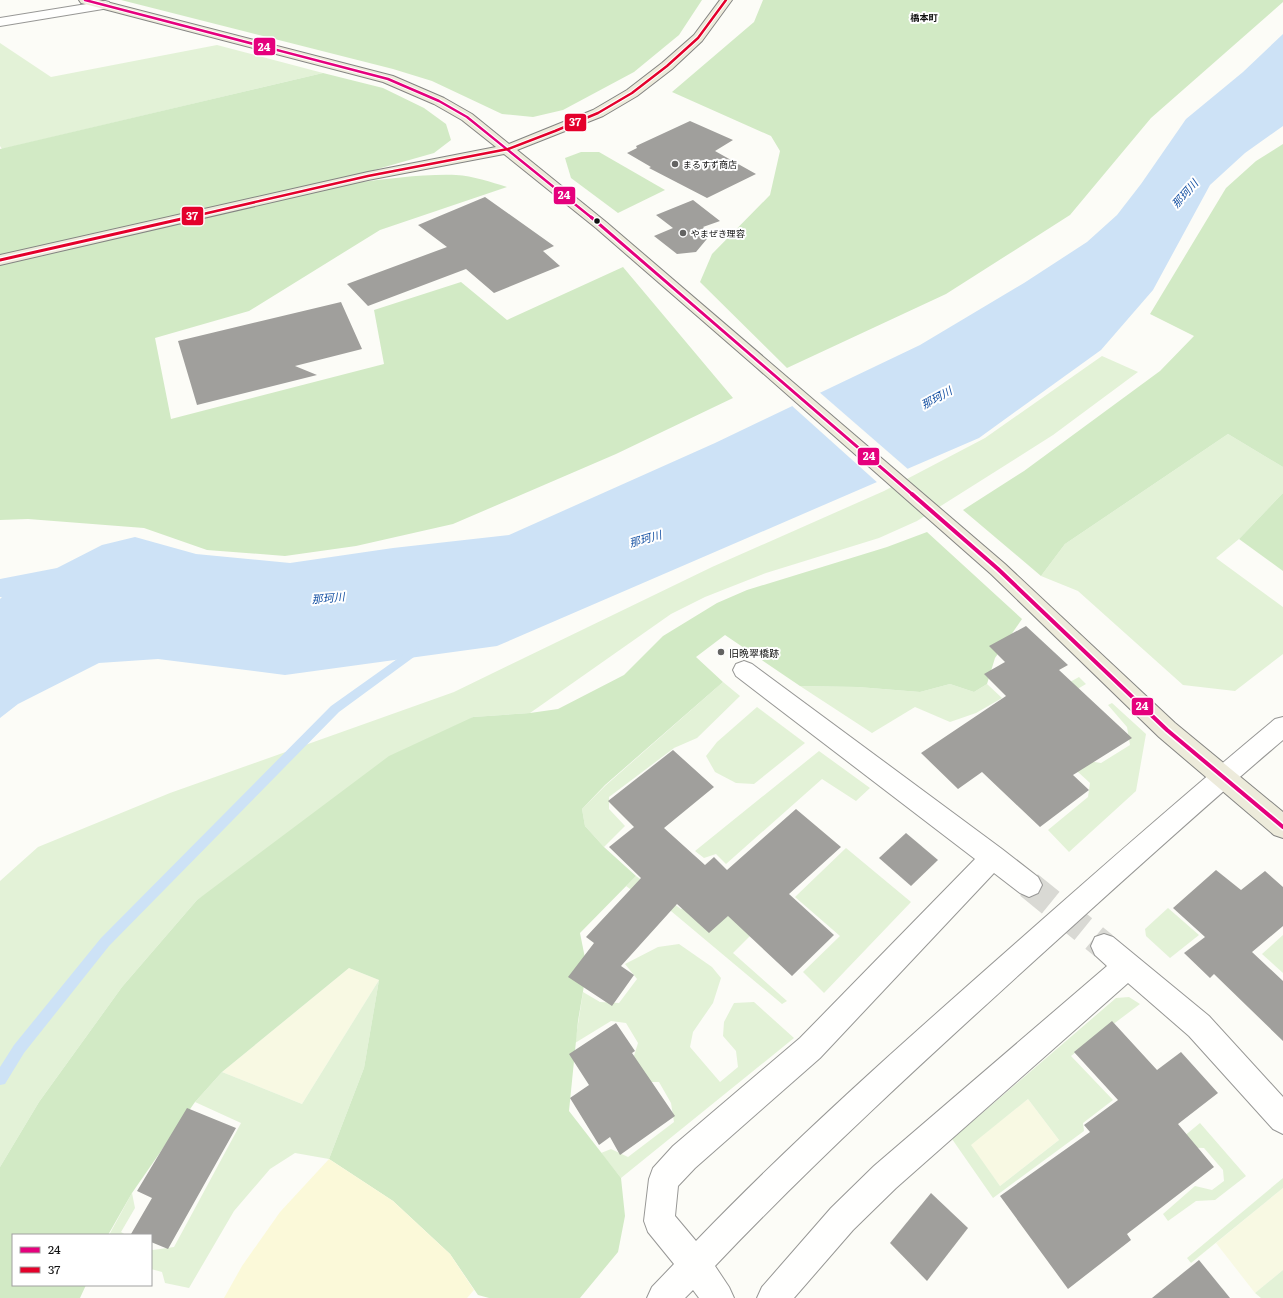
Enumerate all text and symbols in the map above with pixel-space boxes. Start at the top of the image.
district label: 橋本町 [909,10,938,24]
line badge: 24 [253,37,276,56]
text: 24 [258,38,271,54]
line badge: 37 [564,113,587,132]
text: 37 [569,113,581,129]
place label: まるすず商店 [683,157,737,171]
marker: まるすず商店 [670,159,680,169]
water label: 那珂川 [1167,175,1202,211]
line badge: 24 [553,186,576,205]
text: 24 [558,186,571,202]
line badge: 37 [181,206,204,226]
text: 37 [186,207,198,223]
unlabelled marker [592,216,602,226]
place label: やまぜき理容 [691,226,745,240]
marker: やまぜき理容 [678,228,688,238]
water label: 那珂川 [918,382,955,412]
line badge: 24 [857,447,880,466]
text: 24 [863,447,876,463]
water label: 那珂川 [627,525,664,550]
water label: 那珂川 [311,588,346,606]
place label: 旧晩翠橋跡 [729,645,779,660]
marker: 旧晩翠橋跡 [716,647,726,657]
line badge: 24 [1131,697,1154,716]
text: 24 [1136,697,1149,713]
legend [12,1234,152,1286]
text: 24 [48,1240,61,1258]
text: 37 [48,1260,60,1278]

